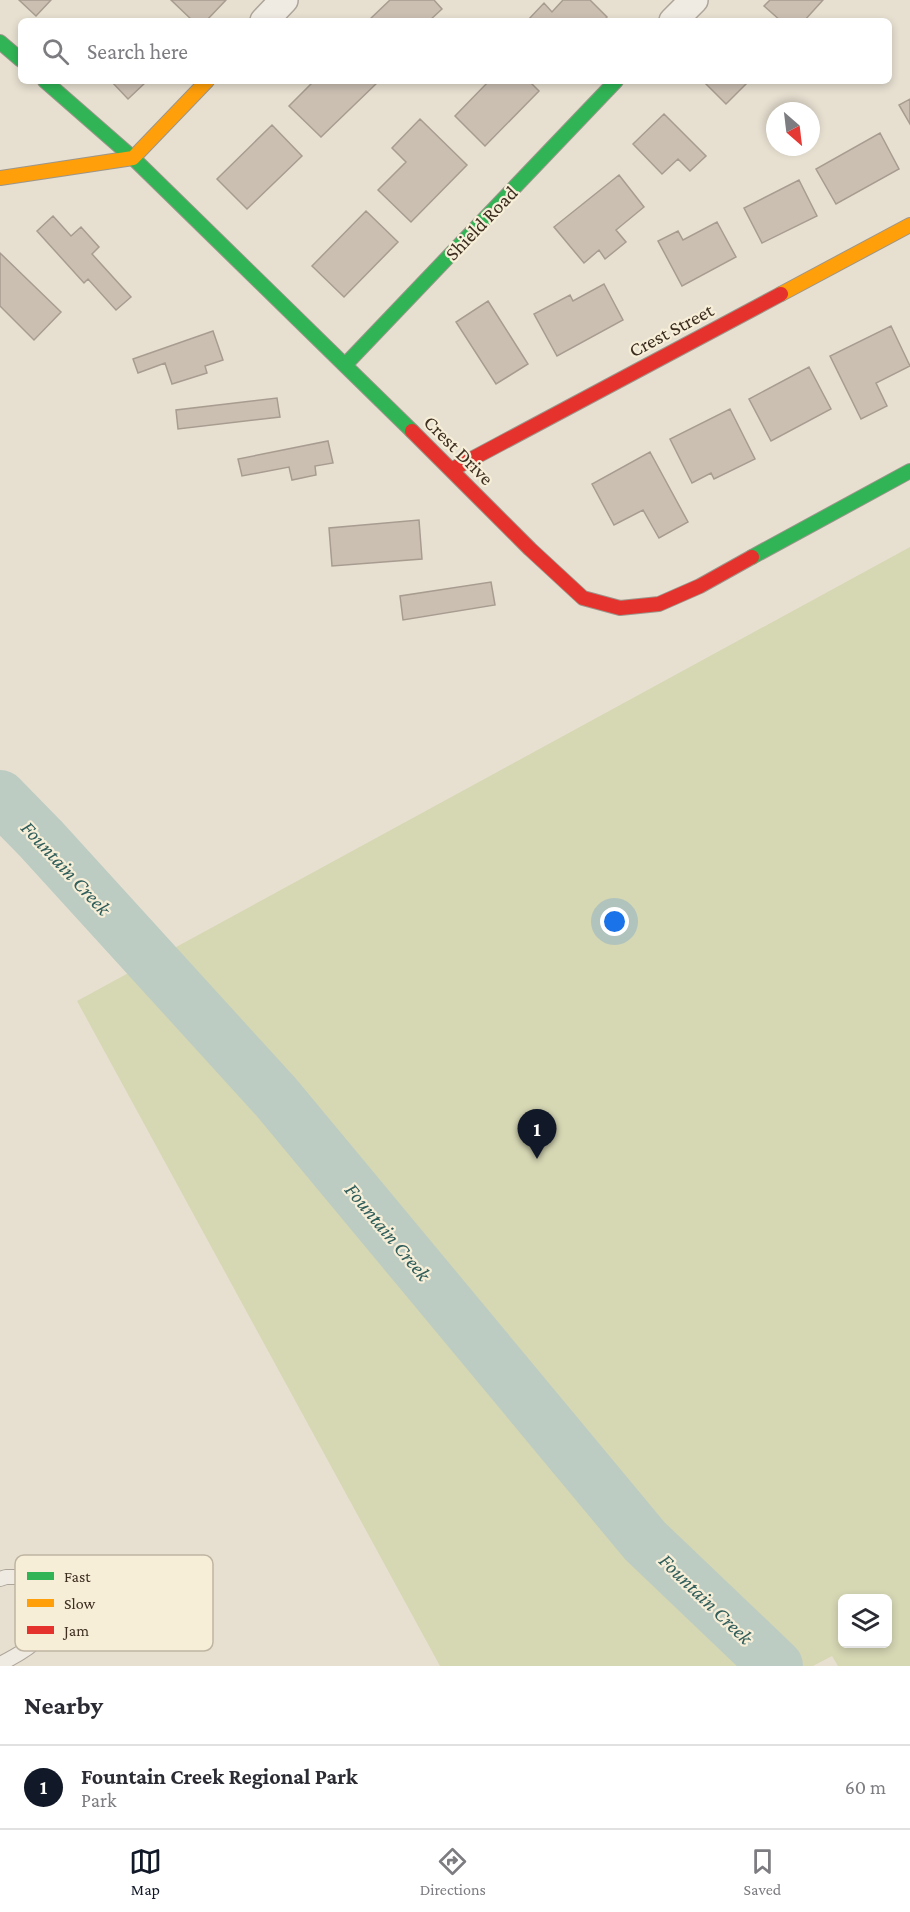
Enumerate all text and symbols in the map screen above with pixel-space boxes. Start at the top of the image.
search box [18,18,892,84]
icon: search [39,35,72,68]
text: Search here [87,39,188,64]
north arrow [766,102,820,156]
street label: Shield Road [440,181,522,265]
street label: Crest Street [625,298,717,361]
street label: Crest Drive [420,411,498,489]
water label: Fountain Creek [16,816,116,921]
your location [600,907,629,936]
pin: 1 [518,1110,556,1159]
water label: Fountain Creek [340,1178,437,1287]
water label: Fountain Creek [654,1548,758,1650]
legend [15,1555,213,1651]
text: Fast [64,1568,91,1585]
map controls [838,1594,892,1648]
button: layers [838,1594,892,1648]
text: Slow [64,1595,96,1612]
text: Jam [62,1622,89,1640]
text: Nearby [24,1691,103,1720]
text: Fountain Creek Regional Park [81,1764,358,1789]
text: 1 [40,1776,47,1798]
text: 60 m [845,1776,886,1798]
text: Park [81,1789,117,1811]
tab: Map [129,1845,162,1898]
tab: Directions [420,1845,486,1898]
tab: Saved [744,1845,781,1898]

